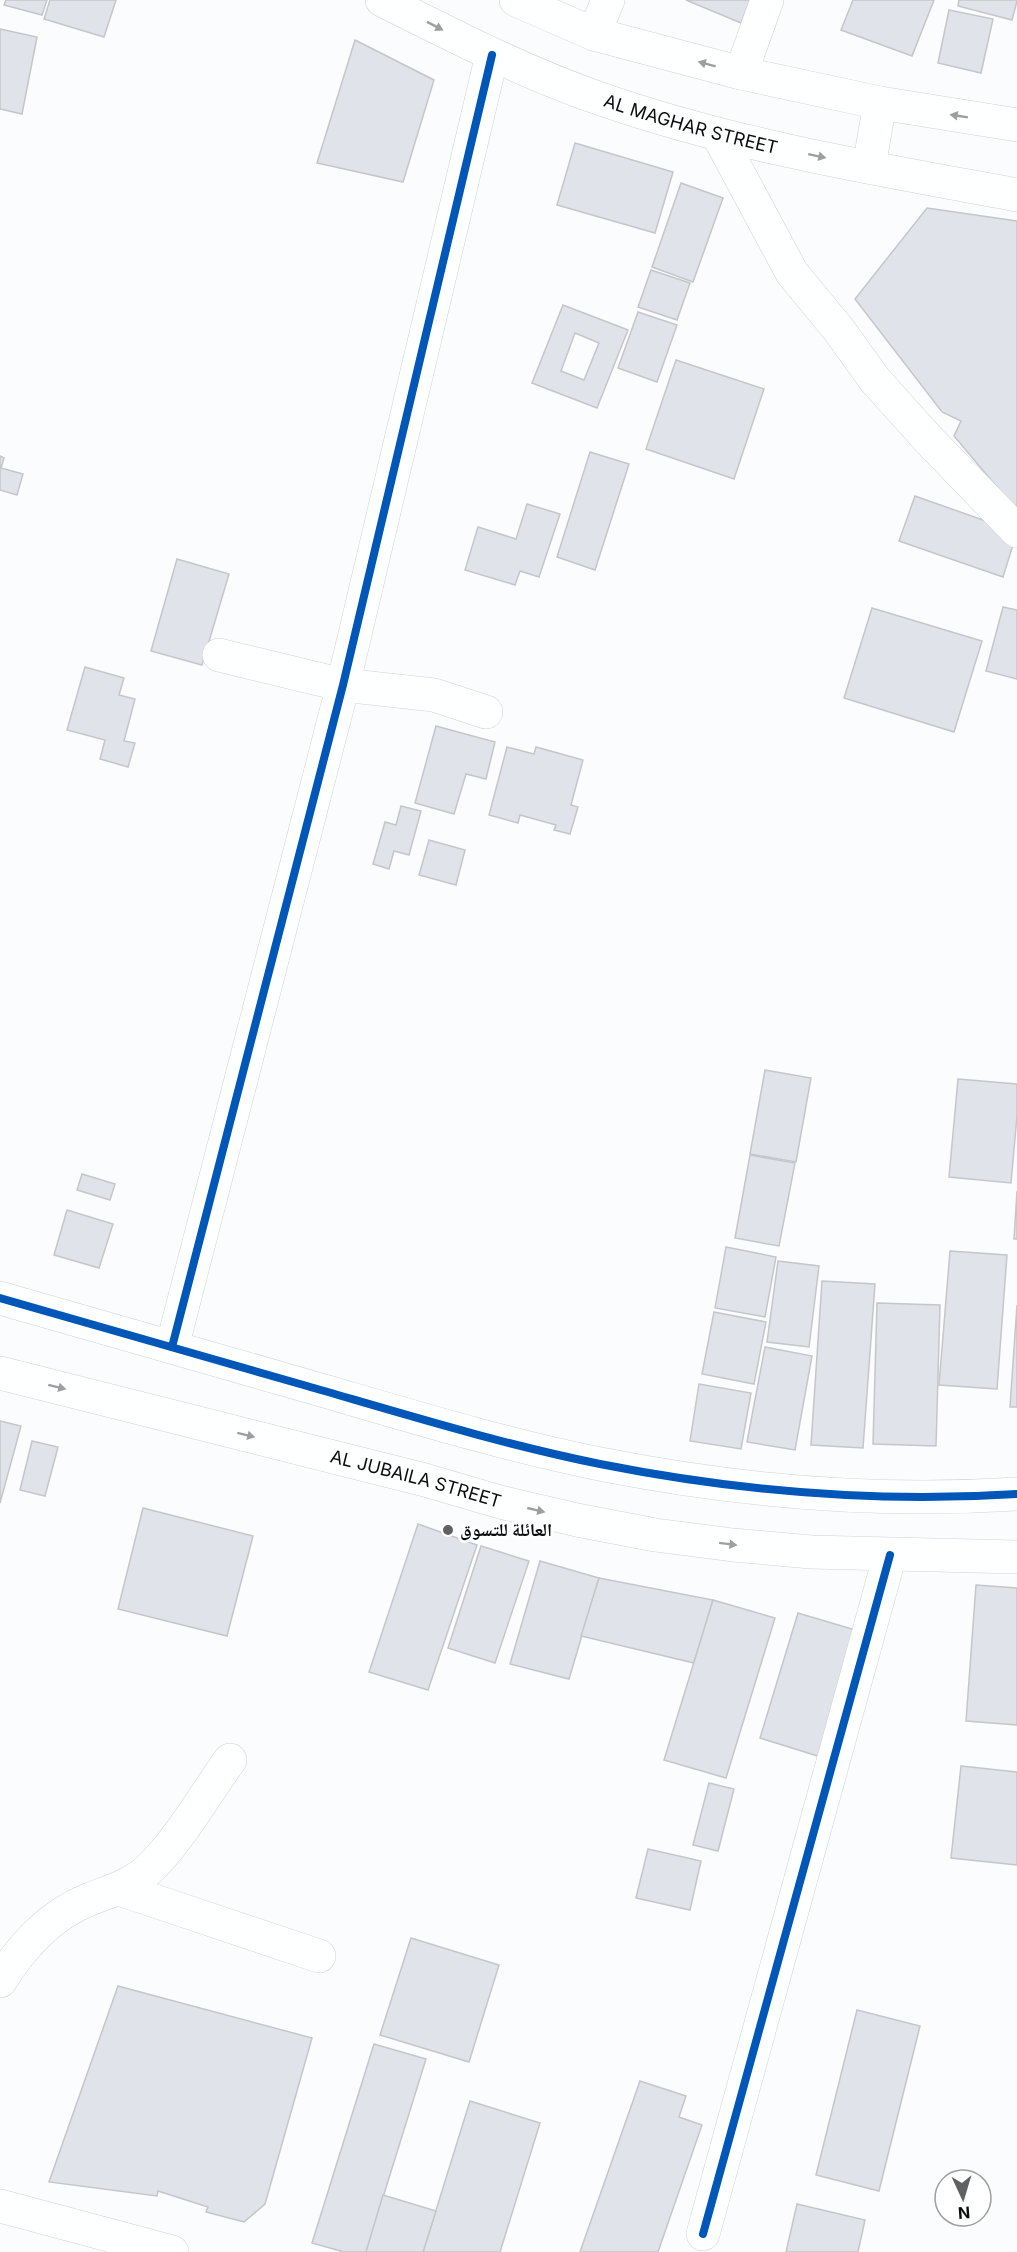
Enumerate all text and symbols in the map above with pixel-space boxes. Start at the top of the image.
one-way arrow [426,22,443,31]
one-way arrow [697,59,715,68]
street label: AL MAGHAR STREET [601,90,780,158]
one-way arrow [950,111,969,120]
one-way arrow [807,152,826,161]
one-way arrow [48,1383,66,1393]
one-way arrow [237,1431,255,1440]
street label: AL JUBAILA STREET [328,1446,504,1512]
one-way arrow [527,1506,545,1516]
place label: العائلة للتسوق [460,1519,552,1541]
marker: العائلة للتسوق [441,1523,455,1537]
one-way arrow [719,1540,738,1549]
north arrow [933,2168,993,2228]
text: N [957,2203,971,2223]

